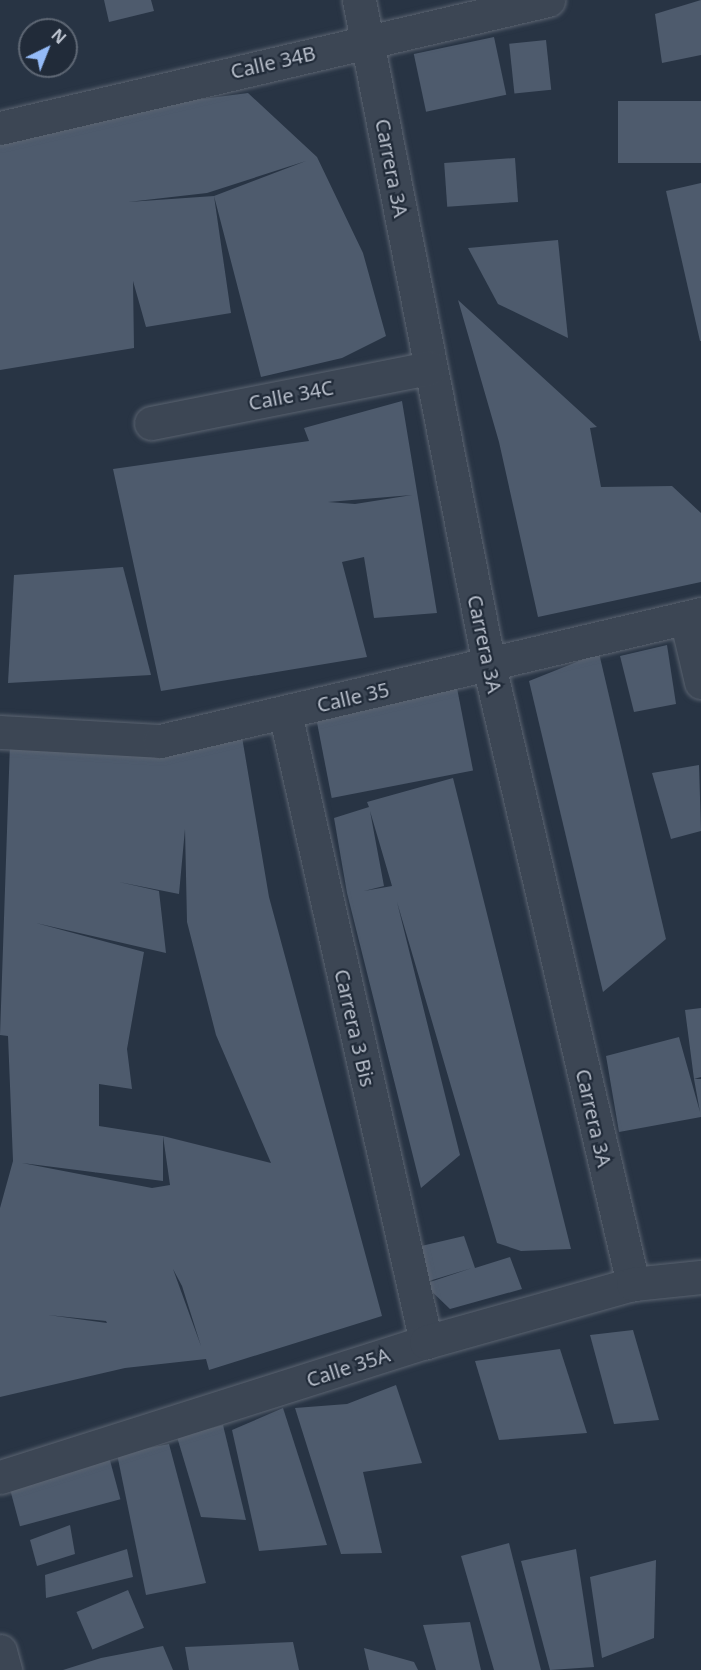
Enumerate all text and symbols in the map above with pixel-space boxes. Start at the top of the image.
north arrow [18,18,78,78]
text: N [47,24,71,49]
street label: Calle 34B [228,41,318,83]
street label: Carrera 3A [371,117,413,219]
street label: Calle 34C [246,375,336,415]
street label: Carrera 3A [463,593,507,695]
street label: Calle 35 [314,677,392,717]
street label: Carrera 3 Bis [330,967,380,1089]
street label: Carrera 3A [571,1067,617,1169]
street label: Calle 35A [303,1342,393,1392]

